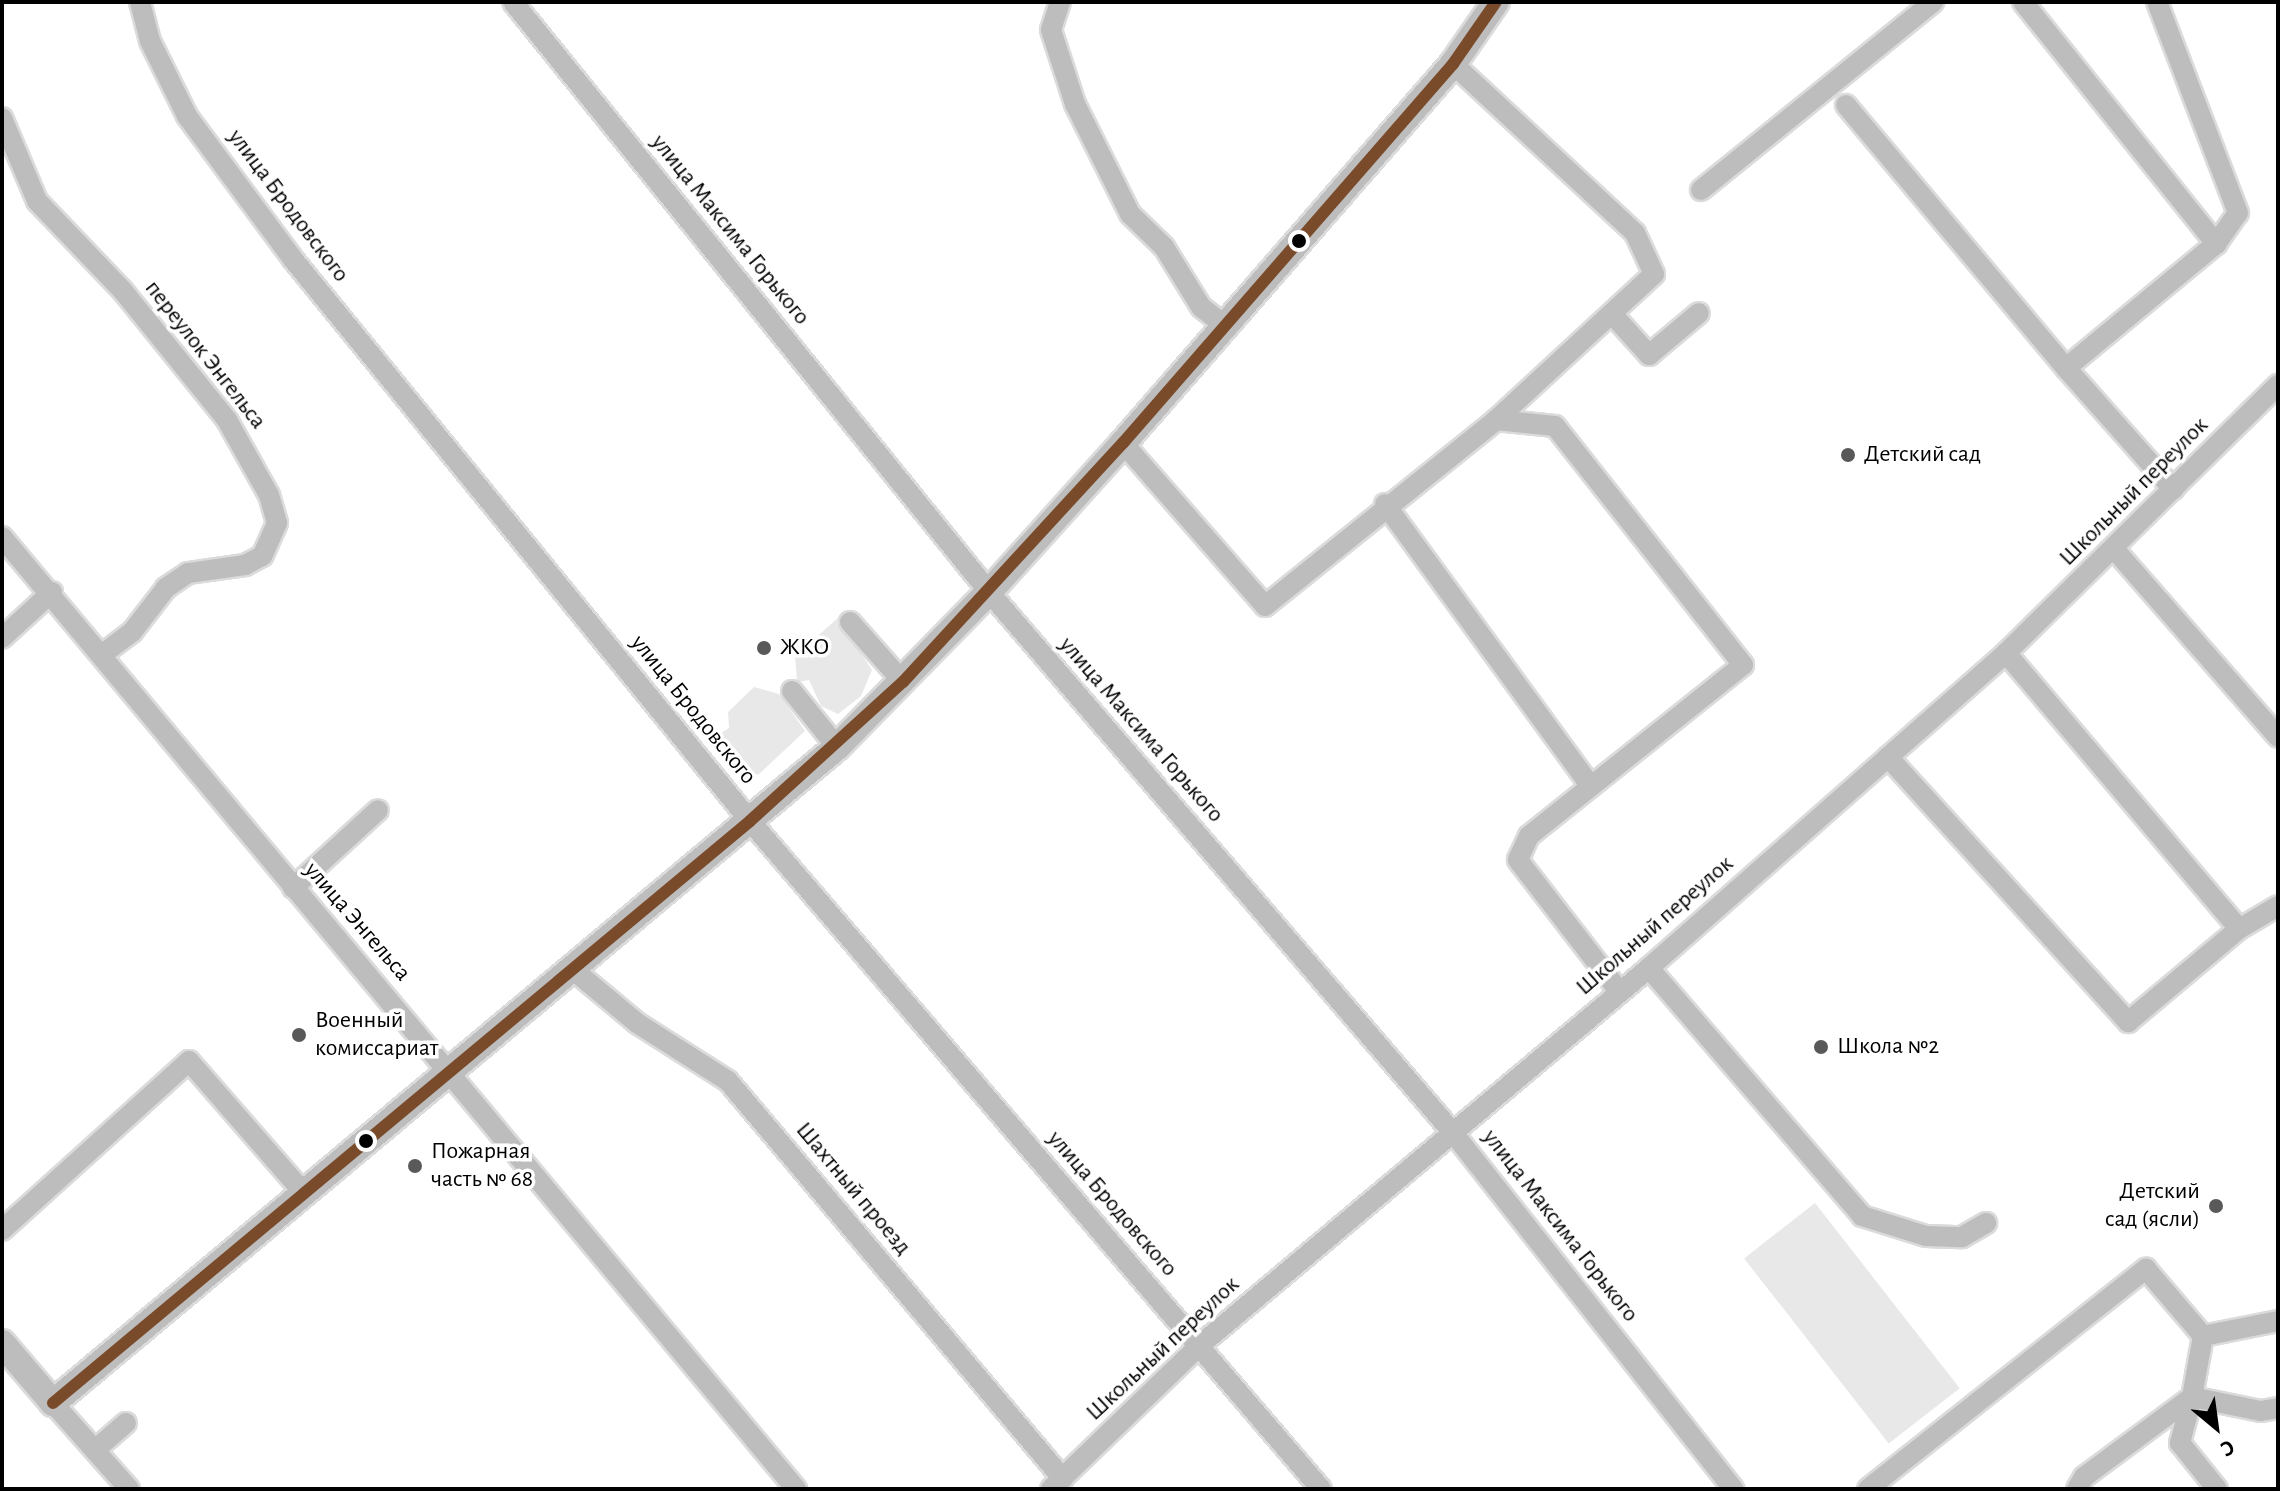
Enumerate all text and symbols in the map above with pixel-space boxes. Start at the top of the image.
street label: улица Бродовского [221,124,355,288]
street label: улица Максима Горького [644,129,816,331]
unlabelled marker [1291,233,1307,249]
street label: переулок Энгельса [138,275,272,435]
street label: Школьный переулок [2053,411,2215,573]
place label: Детский сад [1864,441,1981,469]
marker: Детский сад [1839,446,1857,464]
street label: улица Бродовского [624,629,762,791]
street label: улица Максима Горького [1053,631,1229,829]
place label: ЖКО [780,634,829,662]
marker: ЖКО [755,639,773,657]
street label: Школьный переулок [1570,850,1740,1002]
street label: улица Энгельса [298,857,416,987]
place label: Военный комиссариат [315,1007,438,1063]
marker: Военный комиссариат [290,1026,308,1044]
place label: Школа №2 [1837,1033,1939,1061]
marker: Школа №2 [1812,1038,1830,1056]
street label: Шахтный проезд [789,1117,917,1261]
street label: улица Максима Горького [1476,1124,1644,1328]
street label: улица Бродовского [1041,1125,1183,1283]
unlabelled marker [358,1133,374,1149]
place label: Пожарная часть № 68 [431,1138,533,1194]
marker: Пожарная часть № 68 [406,1157,424,1175]
place label: Детский сад (ясли) [2105,1178,2200,1234]
marker: Детский сад (ясли) [2207,1197,2225,1215]
street label: Школьный переулок [1080,1271,1246,1427]
north arrow [2176,1387,2256,1467]
text: С [2217,1435,2238,1461]

